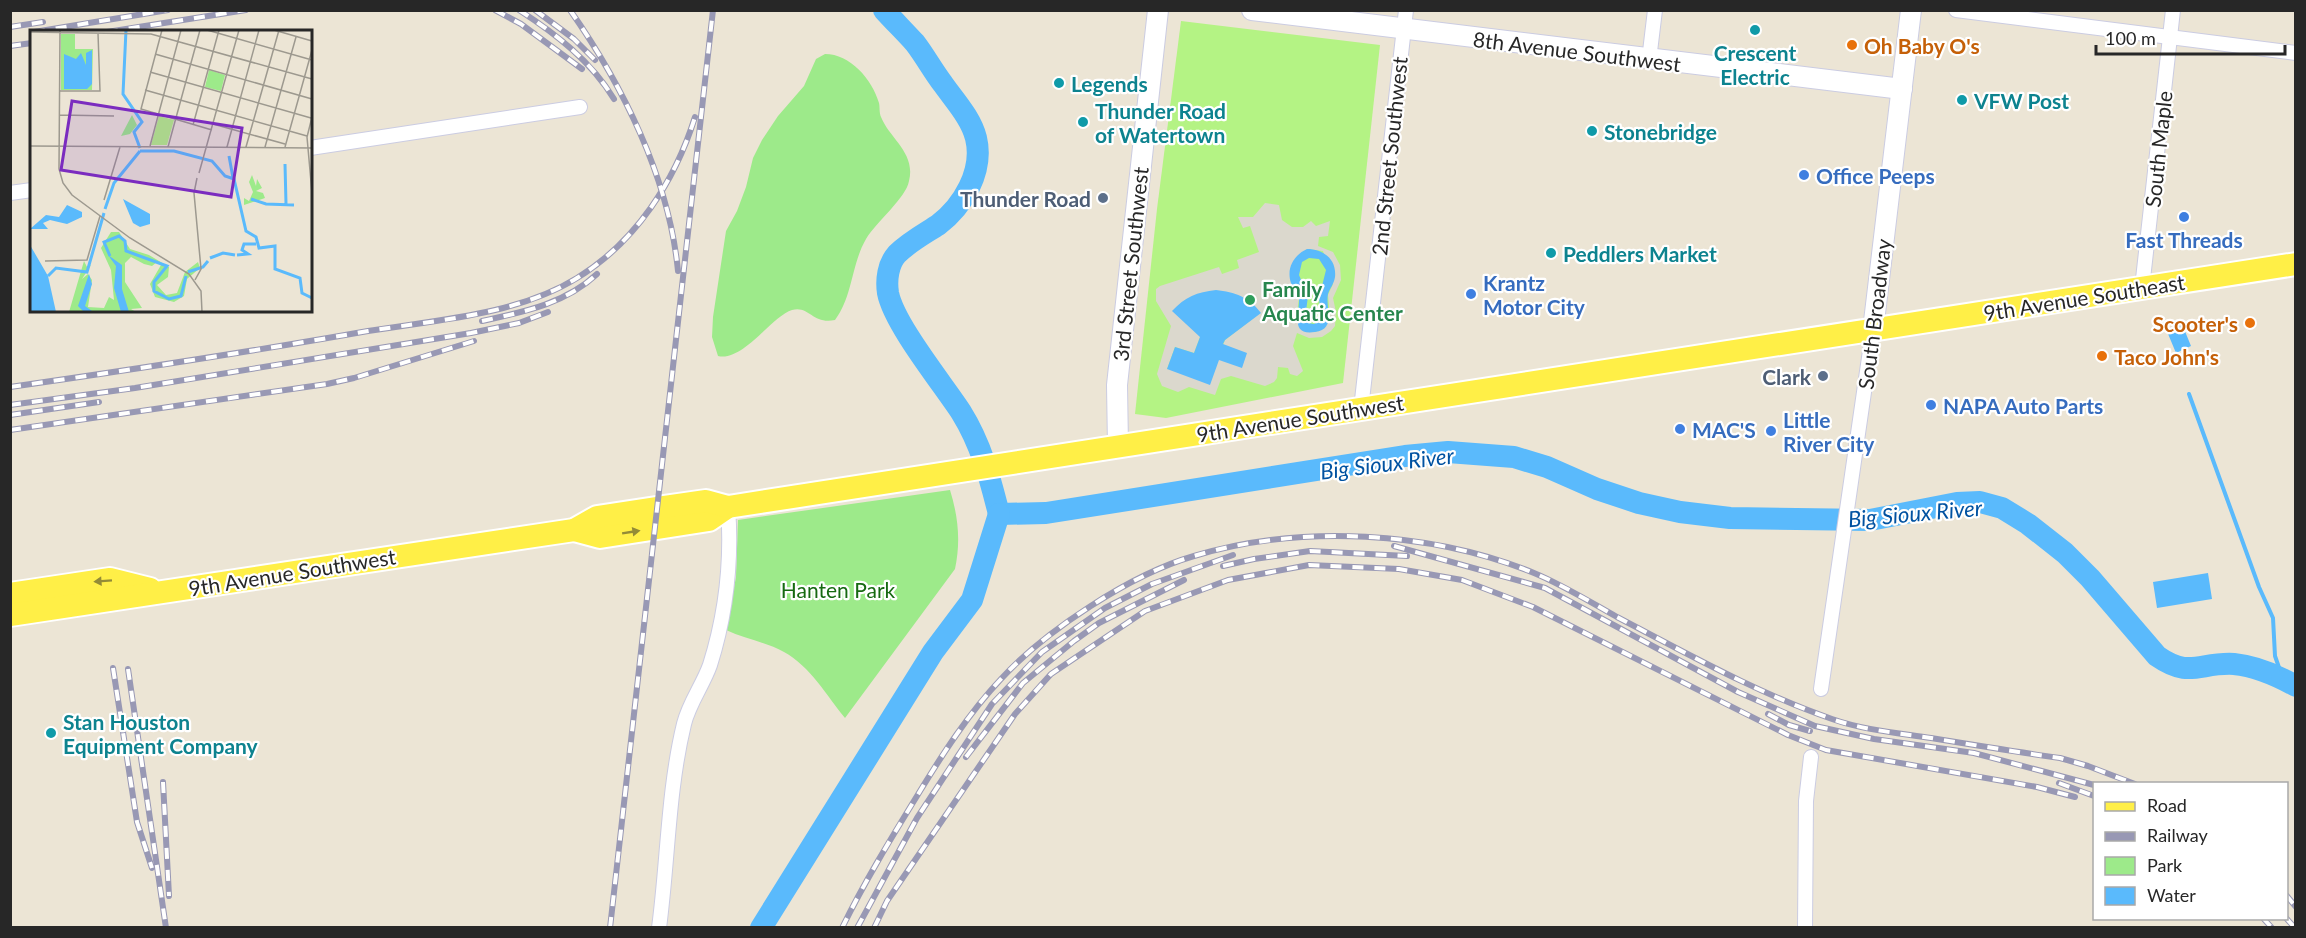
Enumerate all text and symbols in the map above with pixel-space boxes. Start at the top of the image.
scale bar [2096,18,2285,56]
marker: Crescent Electric [1748,23,1762,37]
street label: 8th Avenue Southwest [1472,26,1683,76]
text: 100 m [2105,27,2156,49]
inset map [30,30,312,312]
place label: Oh Baby O's [1864,33,1980,58]
marker: Oh Baby O's [1845,38,1859,52]
place label: Crescent Electric [1714,40,1796,89]
street label: 2nd Street Southwest [1366,55,1412,257]
place label: Legends [1071,71,1148,96]
marker: Legends [1052,76,1066,90]
place label: VFW Post [1973,88,2069,113]
street label: South Maple [2139,90,2177,208]
marker: VFW Post [1955,93,1969,107]
place label: Thunder Road of Watertown [1095,98,1226,147]
marker: Thunder Road of Watertown [1076,115,1090,129]
place label: Stonebridge [1604,119,1717,144]
marker: Stonebridge [1585,124,1599,138]
place label: Office Peeps [1816,163,1935,188]
street label: 3rd Street Southwest [1107,165,1153,362]
marker: Office Peeps [1797,168,1811,182]
place label: Thunder Road [960,186,1091,211]
marker: Thunder Road [1096,191,1110,205]
marker: Fast Threads [2177,210,2191,224]
place label: Fast Threads [2125,227,2243,252]
street label: South Broadway [1852,237,1896,391]
place label: Peddlers Market [1563,241,1717,266]
marker: Peddlers Market [1544,246,1558,260]
street label: 9th Avenue Southeast [1982,269,2187,325]
place label: Krantz Motor City [1483,270,1586,319]
place label: Family Aquatic Center [1261,276,1403,325]
marker: Krantz Motor City [1464,287,1478,301]
marker: Family Aquatic Center [1243,293,1257,307]
place label: Scooter's [2152,311,2238,336]
marker: Scooter's [2243,316,2257,330]
place label: Taco John's [2114,344,2219,369]
marker: Taco John's [2095,349,2109,363]
place label: Clark [1762,364,1812,389]
marker: Clark [1816,369,1830,383]
street label: 9th Avenue Southwest [1195,389,1406,447]
place label: NAPA Auto Parts [1943,393,2103,418]
marker: NAPA Auto Parts [1924,398,1938,412]
place label: Little River City [1783,407,1875,456]
place label: MAC'S [1692,417,1756,442]
marker: MAC'S [1673,422,1687,436]
marker: Little River City [1764,424,1778,438]
water label: Big Sioux River [1319,441,1456,485]
water label: Big Sioux River [1847,494,1984,532]
one-way arrow [622,528,641,537]
street label: 9th Avenue Southwest [187,543,398,601]
one-way arrow [93,576,112,586]
park label: Hanten Park [781,577,896,602]
place label: Stan Houston Equipment Company [63,709,259,758]
marker: Stan Houston Equipment Company [44,726,58,740]
legend [2093,782,2288,920]
text: Road [2147,794,2187,816]
text: Railway [2147,824,2208,846]
text: Park [2147,854,2183,876]
text: Water [2147,884,2196,906]

